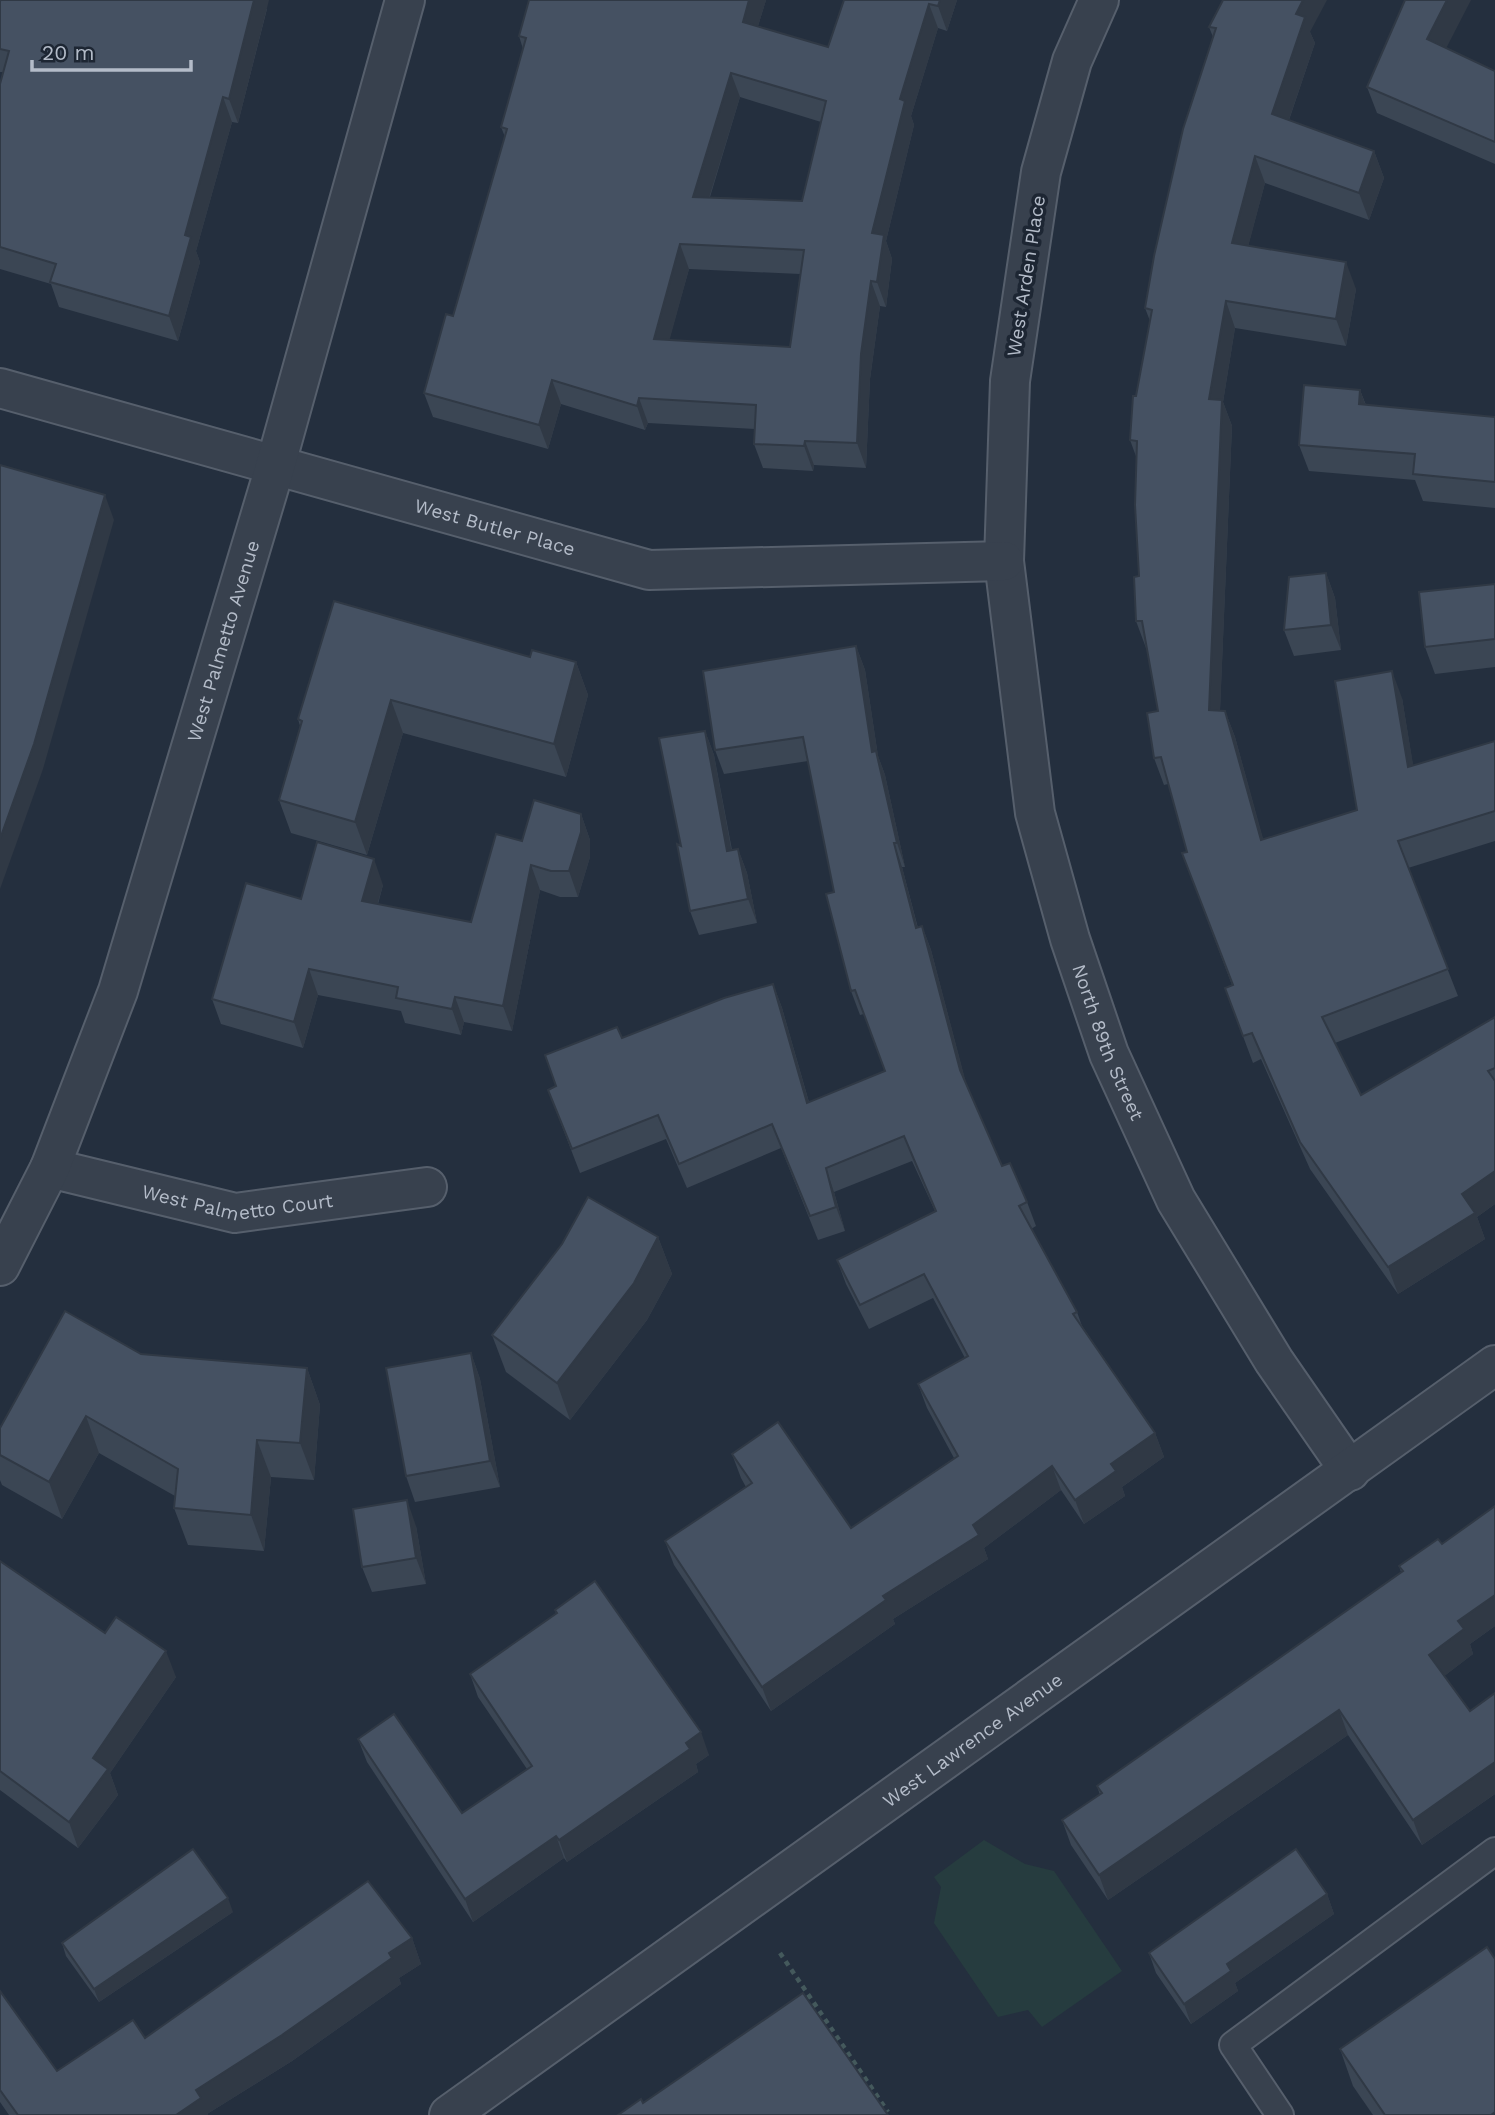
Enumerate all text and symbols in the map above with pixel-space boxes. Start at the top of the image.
scale bar [32,28,191,72]
text: 20 m [42,40,94,65]
street label: West Arden Place [1002,194,1050,358]
street label: West Butler Place [412,493,578,560]
street label: West Palmetto Avenue [182,538,264,744]
street label: North 89th Street [1068,961,1149,1124]
street label: West Palmetto Court [140,1179,334,1225]
street label: West Lawrence Avenue [878,1668,1067,1812]

